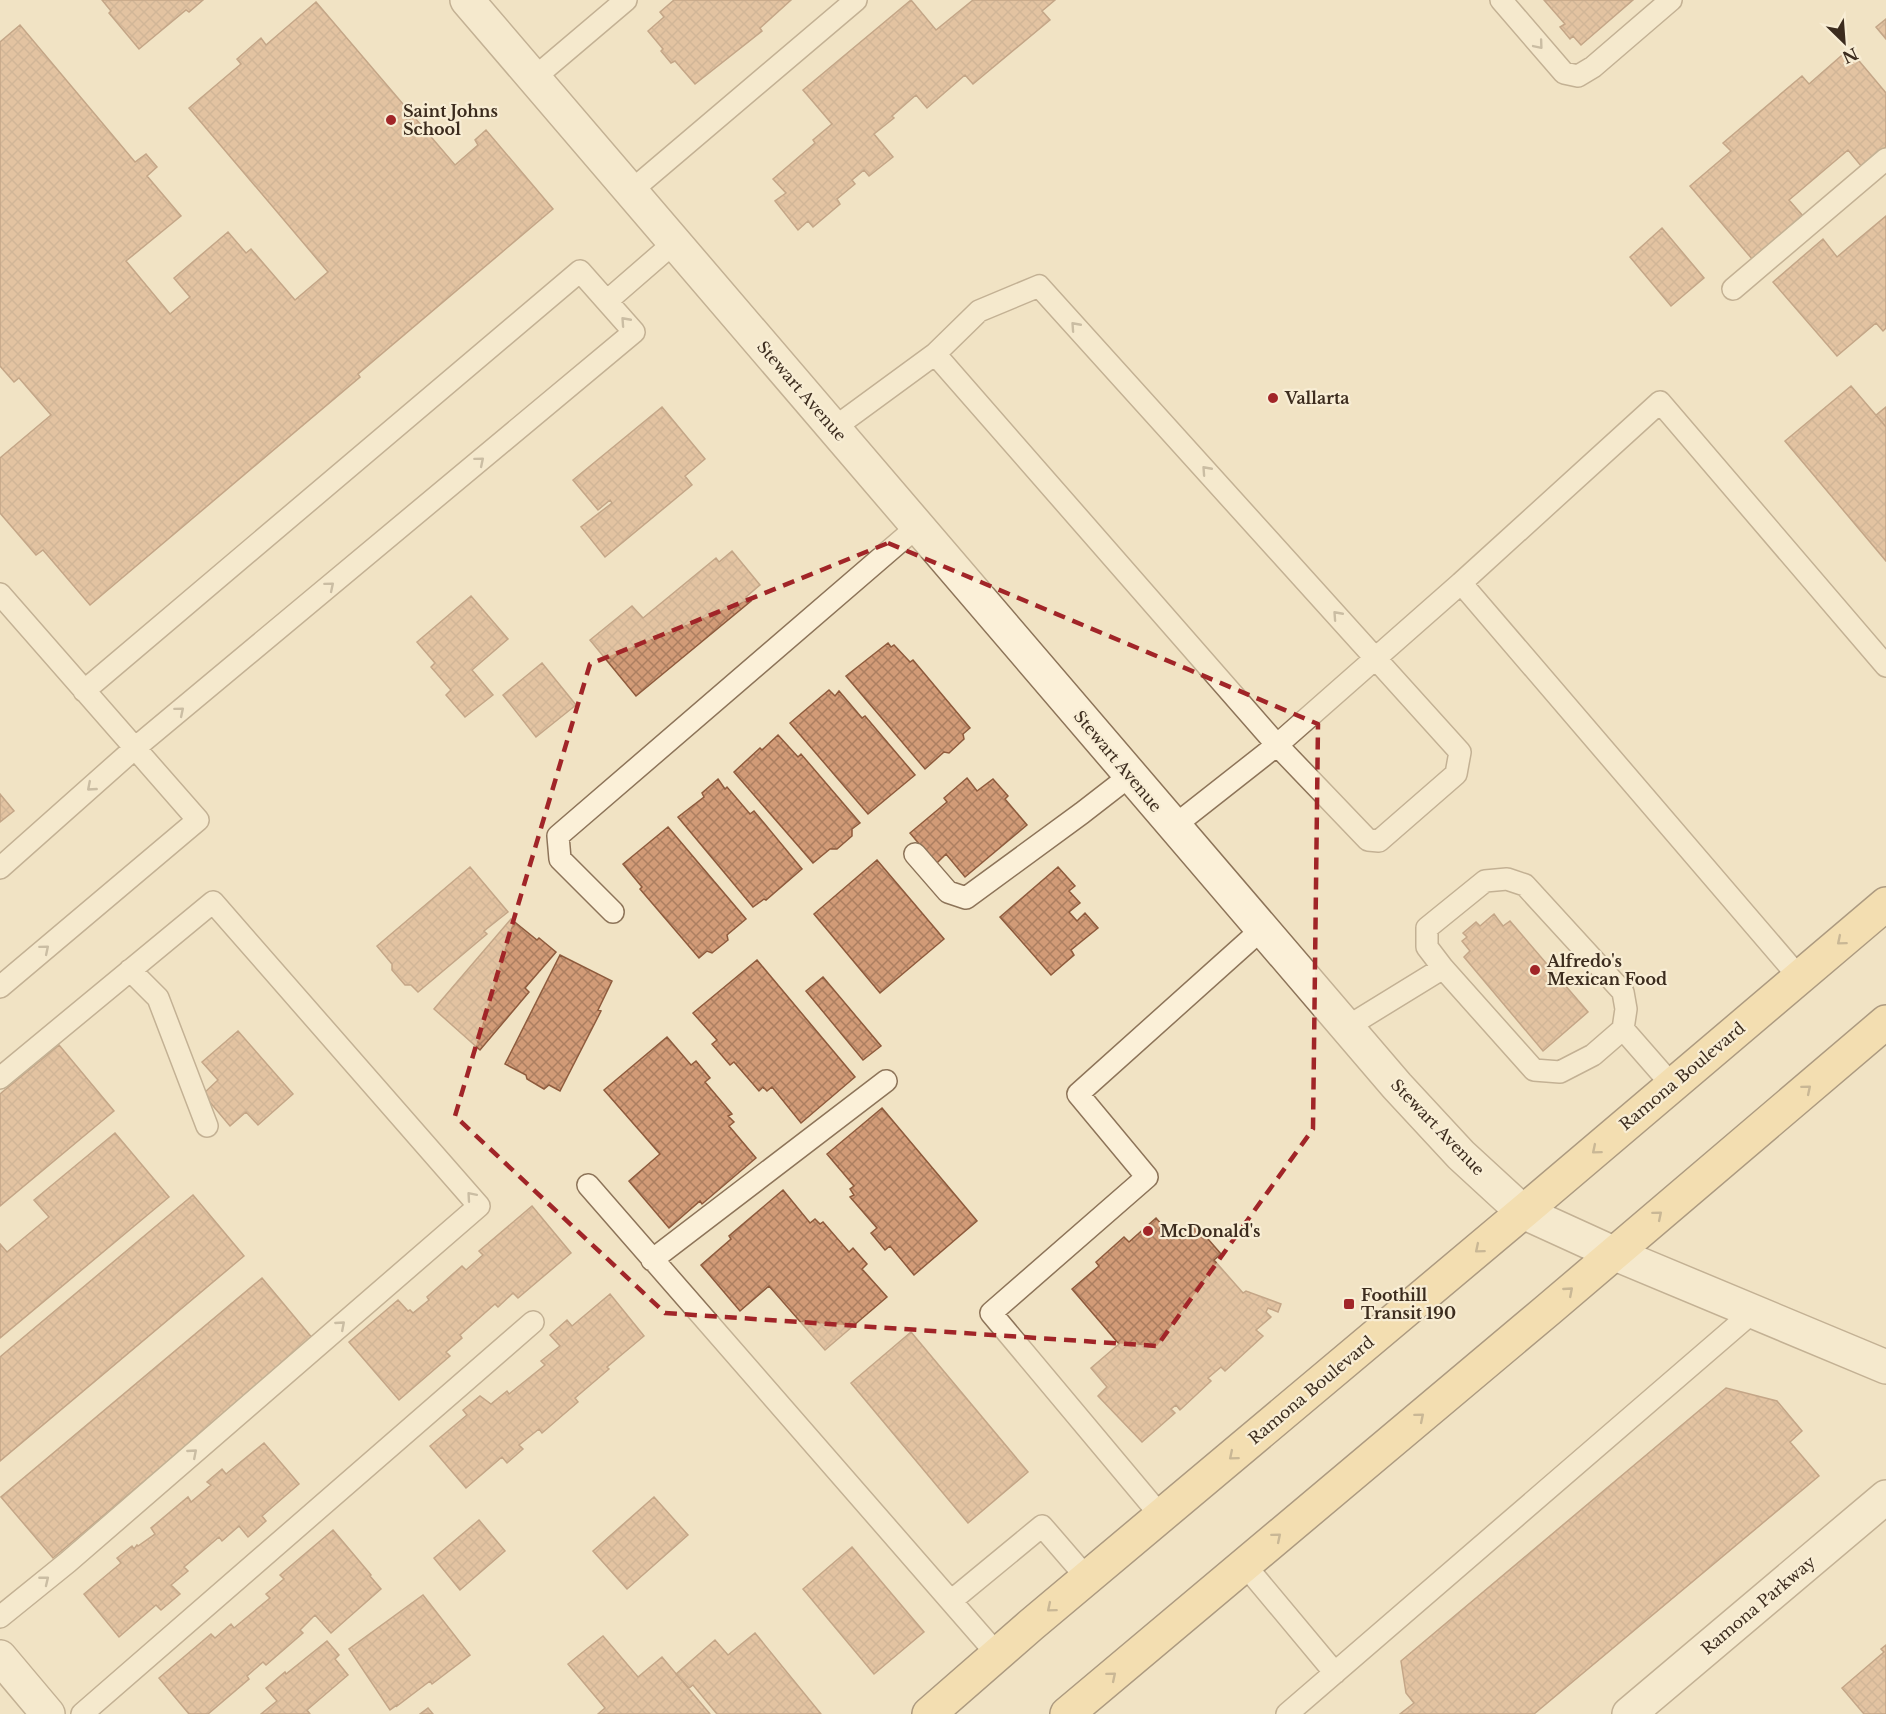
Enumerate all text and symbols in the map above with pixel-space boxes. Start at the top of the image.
north arrow [1814,12,1874,72]
one-way arrow [1532,38,1543,49]
text: N [1839,43,1861,68]
place label: Saint Johns School [403,101,498,139]
marker: Saint Johns School [384,113,398,127]
one-way arrow [621,317,632,328]
one-way arrow [1071,322,1082,333]
street label: Stewart Avenue [753,337,851,445]
place label: Vallarta [1284,388,1349,408]
marker: Vallarta [1266,391,1280,405]
one-way arrow [473,457,484,468]
one-way arrow [1202,467,1213,477]
one-way arrow [323,582,334,593]
one-way arrow [1334,611,1345,622]
street label: Stewart Avenue [1070,706,1166,816]
one-way arrow [173,707,184,718]
one-way arrow [87,780,98,791]
one-way arrow [1837,934,1848,945]
one-way arrow [38,945,49,956]
place label: Alfredo's Mexican Food [1546,951,1667,989]
marker: Alfredo's Mexican Food [1528,963,1542,977]
street label: Ramona Boulevard [1615,1018,1749,1134]
street label: Stewart Avenue [1387,1075,1489,1179]
one-way arrow [1800,1085,1811,1096]
one-way arrow [1592,1143,1603,1154]
one-way arrow [467,1193,478,1203]
one-way arrow [1651,1211,1662,1222]
place label: McDonald's [1160,1221,1261,1241]
marker: McDonald's [1141,1224,1155,1238]
one-way arrow [1474,1242,1485,1253]
place label: Foothill Transit 190 [1361,1285,1456,1323]
one-way arrow [1562,1287,1573,1298]
marker: Foothill Transit 190 [1342,1297,1356,1311]
one-way arrow [334,1322,345,1333]
street label: Ramona Boulevard [1244,1332,1378,1448]
one-way arrow [1413,1413,1424,1424]
one-way arrow [1229,1448,1240,1459]
one-way arrow [187,1449,197,1460]
one-way arrow [1270,1533,1281,1544]
street label: Ramona Parkway [1697,1551,1820,1659]
one-way arrow [39,1577,50,1588]
one-way arrow [1047,1601,1058,1612]
one-way arrow [1105,1672,1116,1683]

